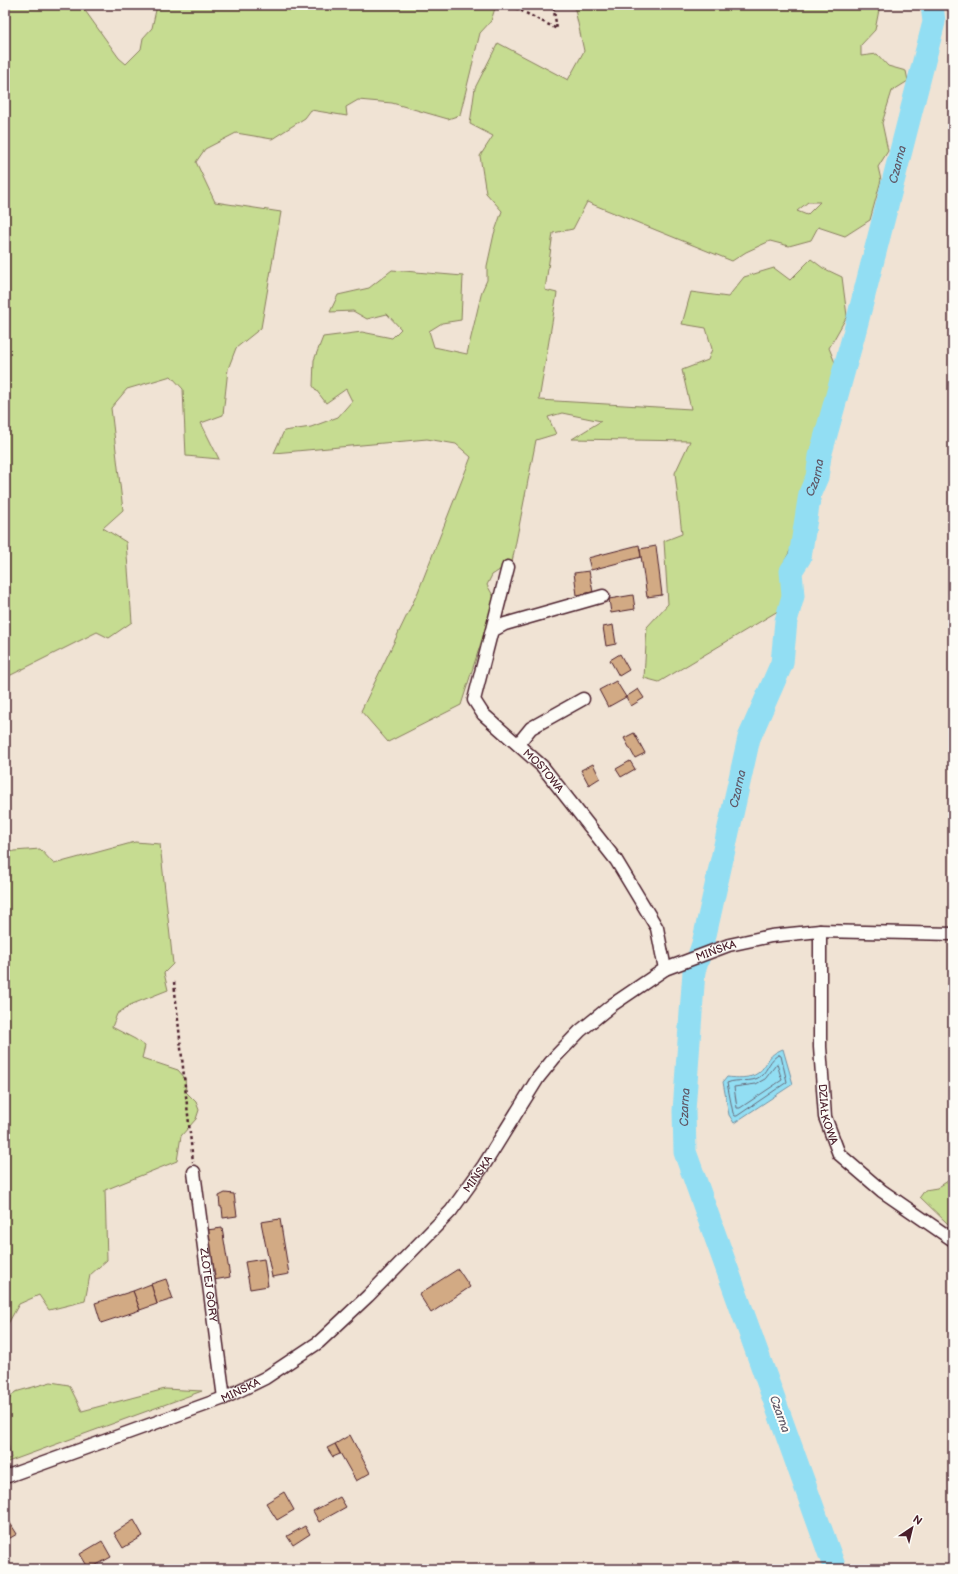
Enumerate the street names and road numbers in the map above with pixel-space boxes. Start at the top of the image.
street label: MOSTOWA [520,746,566,795]
street label: MIŃSKA [694,938,737,964]
street label: DZIAŁKOWA [816,1083,841,1147]
street label: MIŃSKA [461,1153,495,1195]
street label: ZŁOTEJ GÓRY [197,1246,220,1323]
street label: MIŃSKA [219,1375,262,1405]

